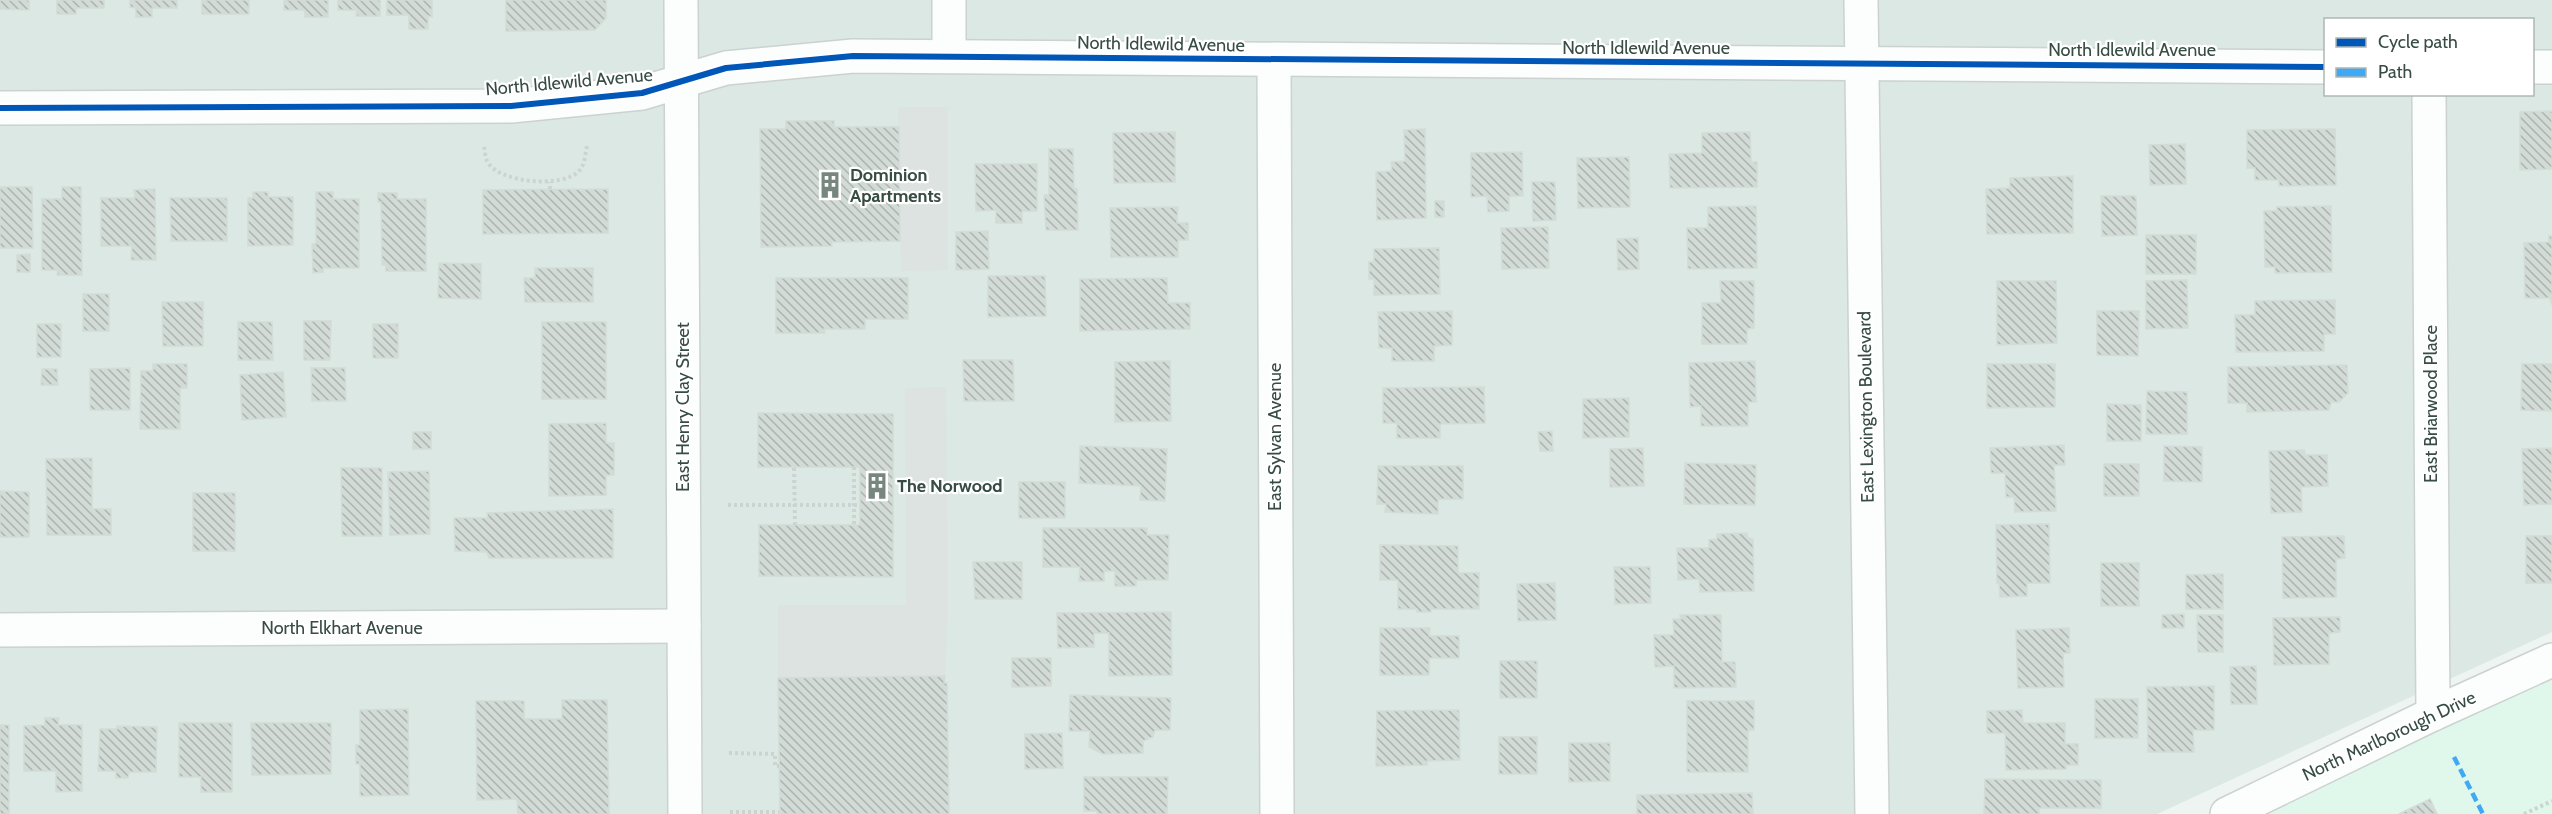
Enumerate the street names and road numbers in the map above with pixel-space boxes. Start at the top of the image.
street label: North Idlewild Avenue [1077,32,1245,56]
street label: North Idlewild Avenue [1562,37,1730,59]
street label: North Idlewild Avenue [2048,39,2216,61]
street label: North Idlewild Avenue [484,64,654,100]
street label: East Lexington Boulevard [1853,311,1879,503]
street label: East Henry Clay Street [672,322,694,492]
street label: East Briarwood Place [2420,325,2442,483]
street label: East Sylvan Avenue [1264,363,1286,511]
street label: North Elkhart Avenue [261,617,423,639]
street label: North Marlborough Drive [2299,686,2479,786]

